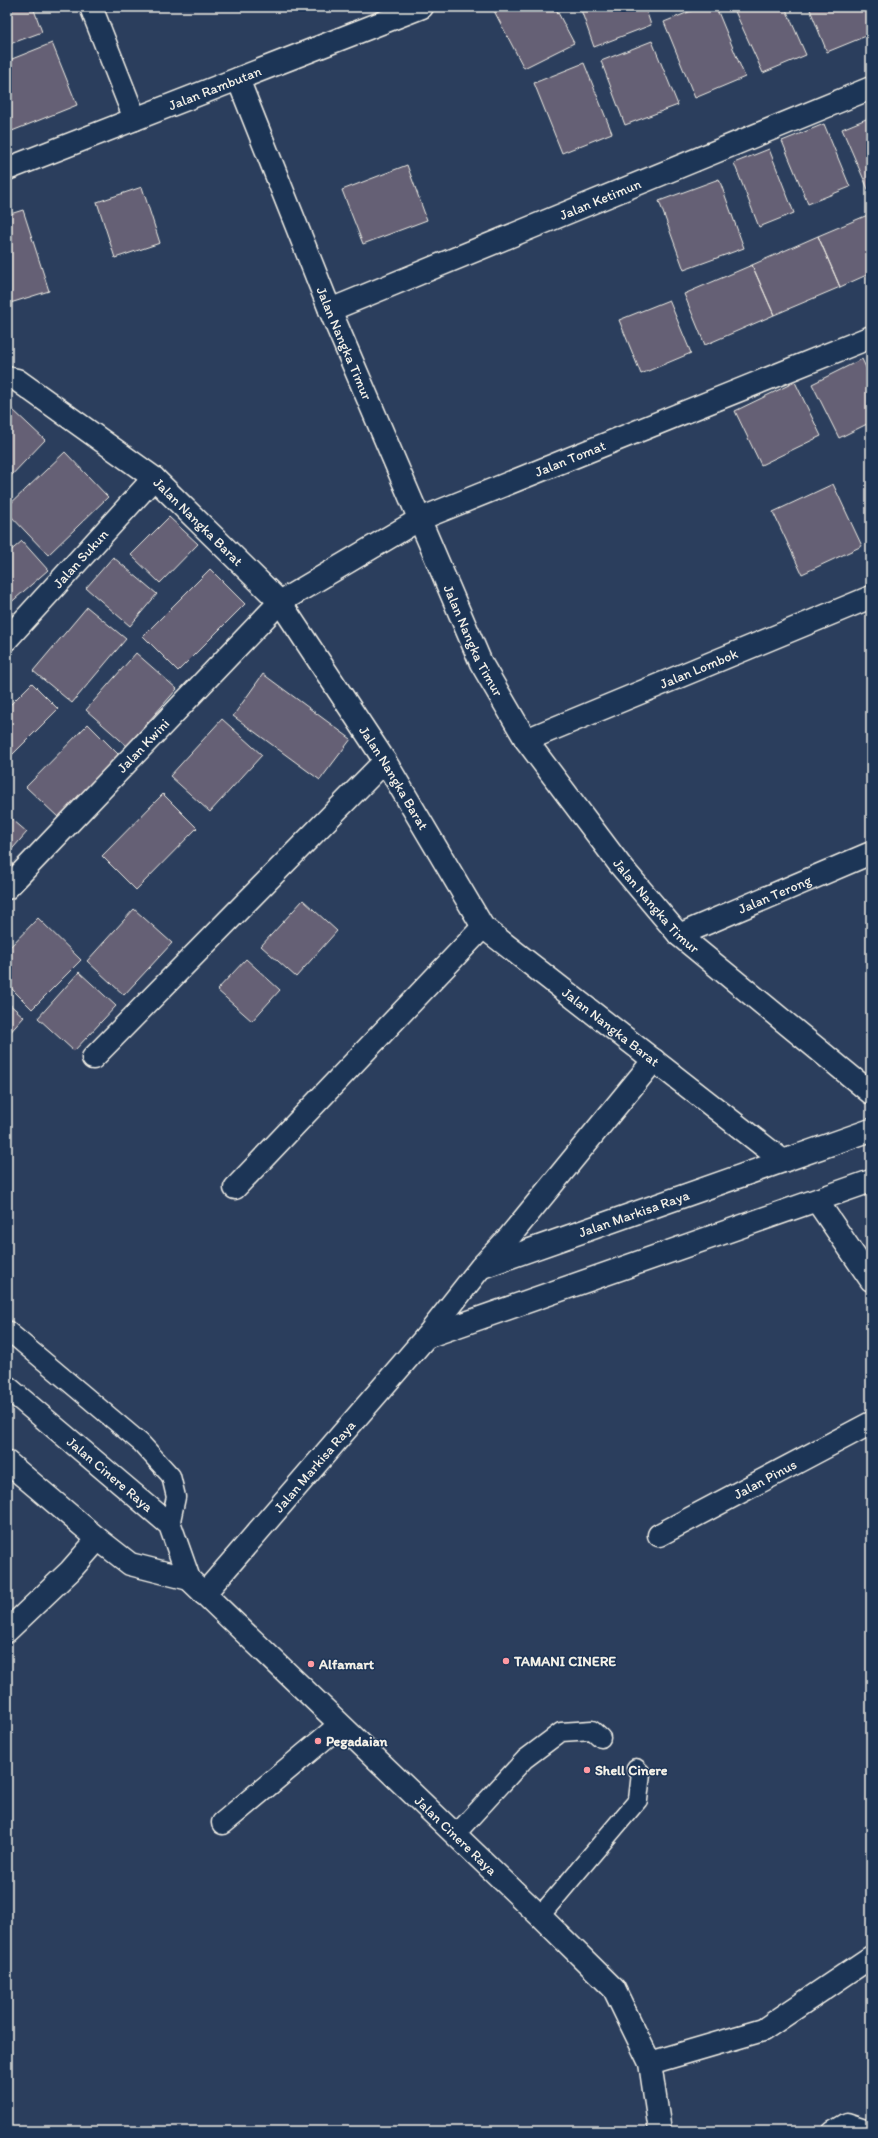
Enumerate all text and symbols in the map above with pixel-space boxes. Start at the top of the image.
street label: Jalan Rambutan [166,62,264,114]
street label: Jalan Ketimun [557,175,644,223]
street label: Jalan Nangka Timur [313,284,376,403]
street label: Jalan Tomat [532,437,608,480]
street label: Jalan Nangka Barat [150,474,247,569]
street label: Jalan Sukun [49,525,112,592]
street label: Jalan Nangka Timur [440,582,507,700]
street label: Jalan Lombok [657,645,740,692]
street label: Jalan Kwini [113,715,173,776]
street label: Jalan Nangka Barat [356,723,432,833]
street label: Jalan Nangka Timur [610,855,703,957]
street label: Jalan Terong [736,871,815,917]
street label: Jalan Nangka Barat [559,984,663,1070]
street label: Jalan Markisa Raya [576,1186,692,1241]
street label: Jalan Markisa Raya [270,1416,359,1516]
street label: Jalan Cinere Raya [64,1433,157,1516]
street label: Jalan Pinus [731,1455,800,1503]
place label: TAMANI CINERE [513,1653,616,1670]
place label: Alfamart [318,1656,375,1673]
marker: TAMANI CINERE [501,1656,511,1666]
marker: Alfamart [306,1659,316,1669]
place label: Pegadaian [326,1733,388,1750]
marker: Pegadaian [313,1736,323,1746]
place label: Shell Cinere [595,1762,668,1779]
marker: Shell Cinere [582,1765,592,1775]
street label: Jalan Cinere Raya [411,1792,501,1879]

